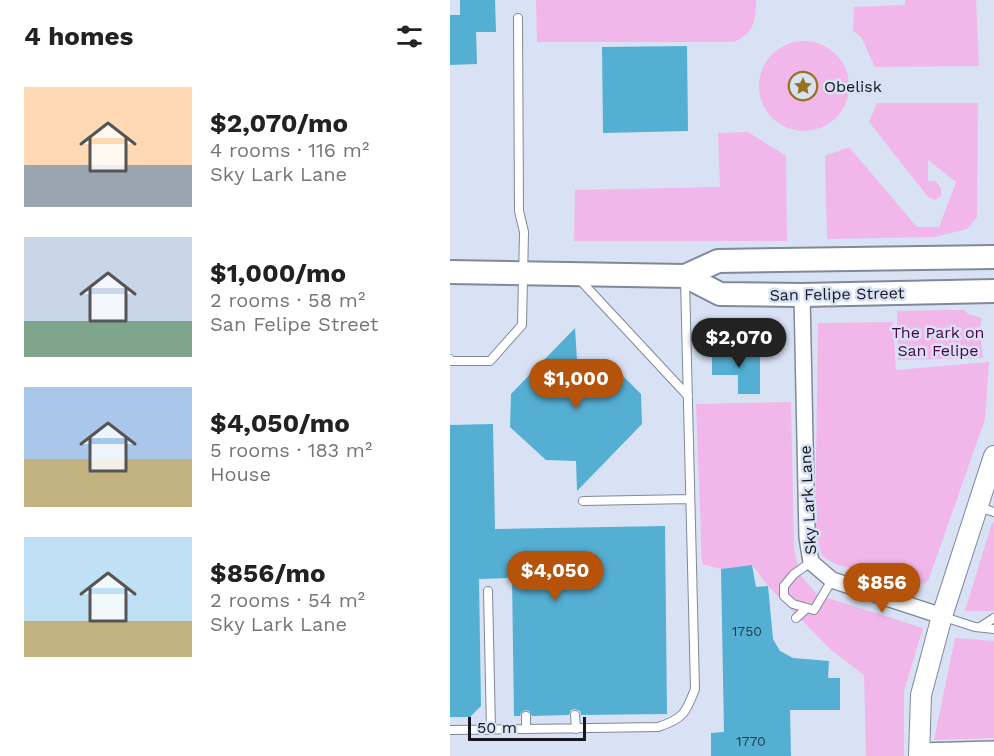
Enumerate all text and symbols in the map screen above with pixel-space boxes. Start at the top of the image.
icon: filters [393,20,426,53]
text: 4 homes [24,21,133,51]
place icon: Obelisk [787,70,819,102]
place label: Obelisk [824,77,882,96]
text: $2,070/mo [210,108,348,138]
icon: home [72,111,144,183]
text: 4 rooms · 116 m² [210,138,369,162]
text: Sky Lark Lane [210,162,347,186]
text: $1,000/mo [210,258,346,288]
icon: home [72,261,144,333]
street label: San Felipe Street [770,283,905,305]
text: 2 rooms · 58 m² [210,288,365,312]
text: San Felipe Street [210,312,378,336]
pin: $2,070 [690,318,788,369]
park label: The Park on San Felipe [892,323,984,360]
text: $2,070 [705,325,773,349]
pin: $1,000 [527,359,625,410]
text: $1,000 [543,366,609,390]
text: $4,050/mo [210,408,350,438]
icon: home [72,411,144,483]
text: 5 rooms · 183 m² [210,438,372,462]
street label: Sky Lark Lane [796,445,820,555]
text: House [210,462,271,486]
pin: $4,050 [506,551,604,602]
text: $856/mo [210,558,325,588]
text: $4,050 [521,558,589,582]
icon: home [72,561,144,633]
pin: $856 [846,563,918,614]
text: $856 [857,570,907,594]
text: 2 rooms · 54 m² [210,588,365,612]
text: Sky Lark Lane [210,612,347,636]
house number: 1750 [732,623,762,639]
scale bar [468,714,586,742]
text: 50 m [477,718,517,737]
house number: 1770 [736,733,766,749]

